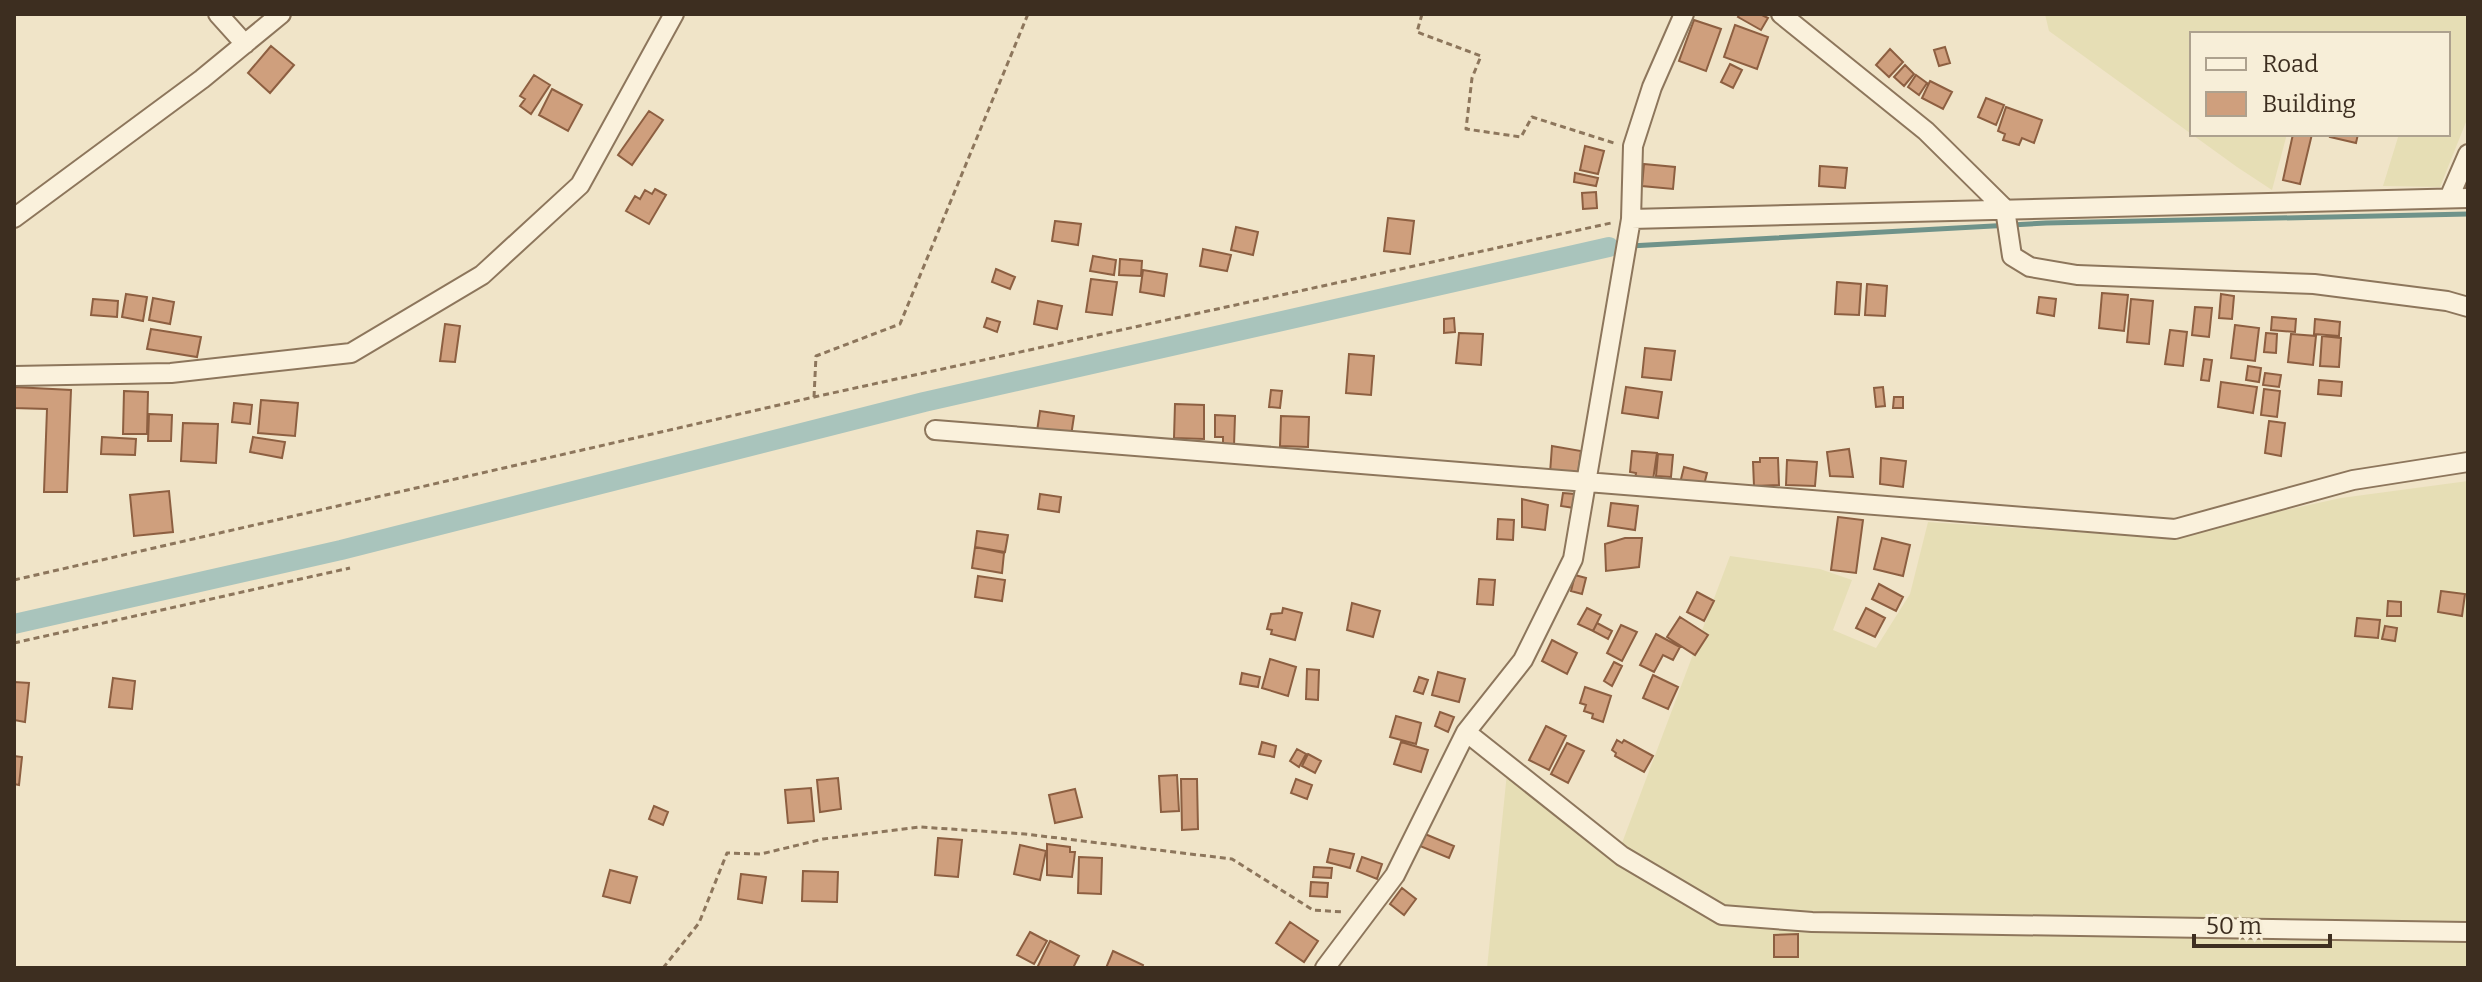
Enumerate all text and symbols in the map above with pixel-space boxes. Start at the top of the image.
legend [2190,32,2450,136]
text: Road [2262,50,2318,78]
text: Building [2262,90,2356,118]
scale bar [2194,898,2330,948]
text: 50 m [2206,912,2262,940]

